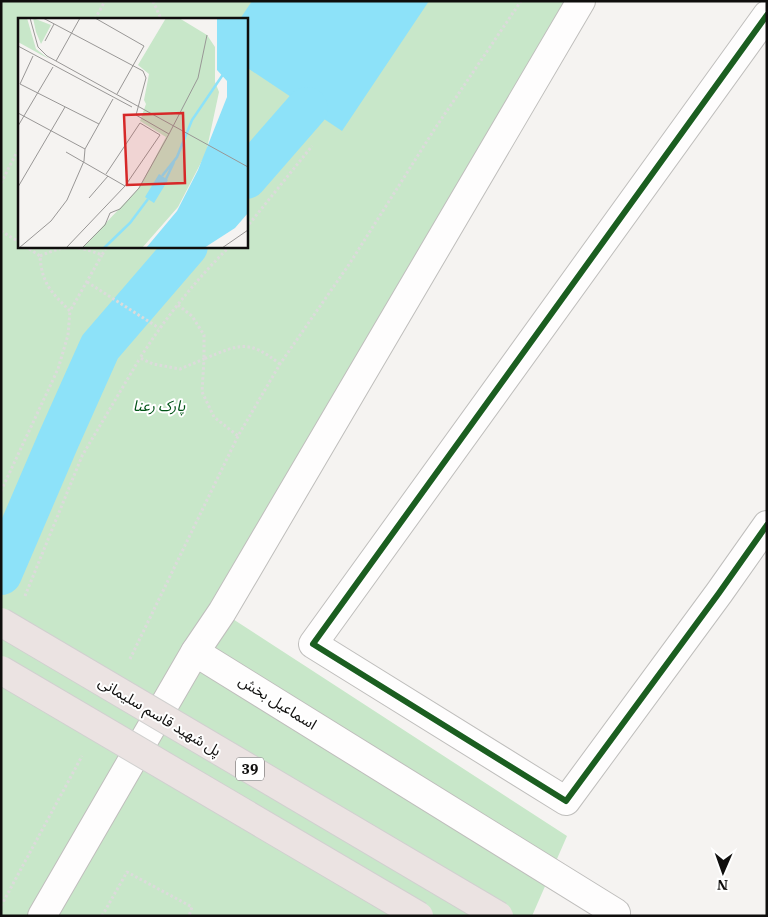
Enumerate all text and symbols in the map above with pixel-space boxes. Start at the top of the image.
inset map [18,18,248,248]
park label: پارک رعنا [133,396,186,416]
street label: اسماعیل بخش [235,670,321,734]
street label: پل شهید قاسم سلیمانی [94,672,225,762]
road number: 39 [236,758,264,781]
north arrow [698,847,748,897]
text: N [717,876,728,894]

